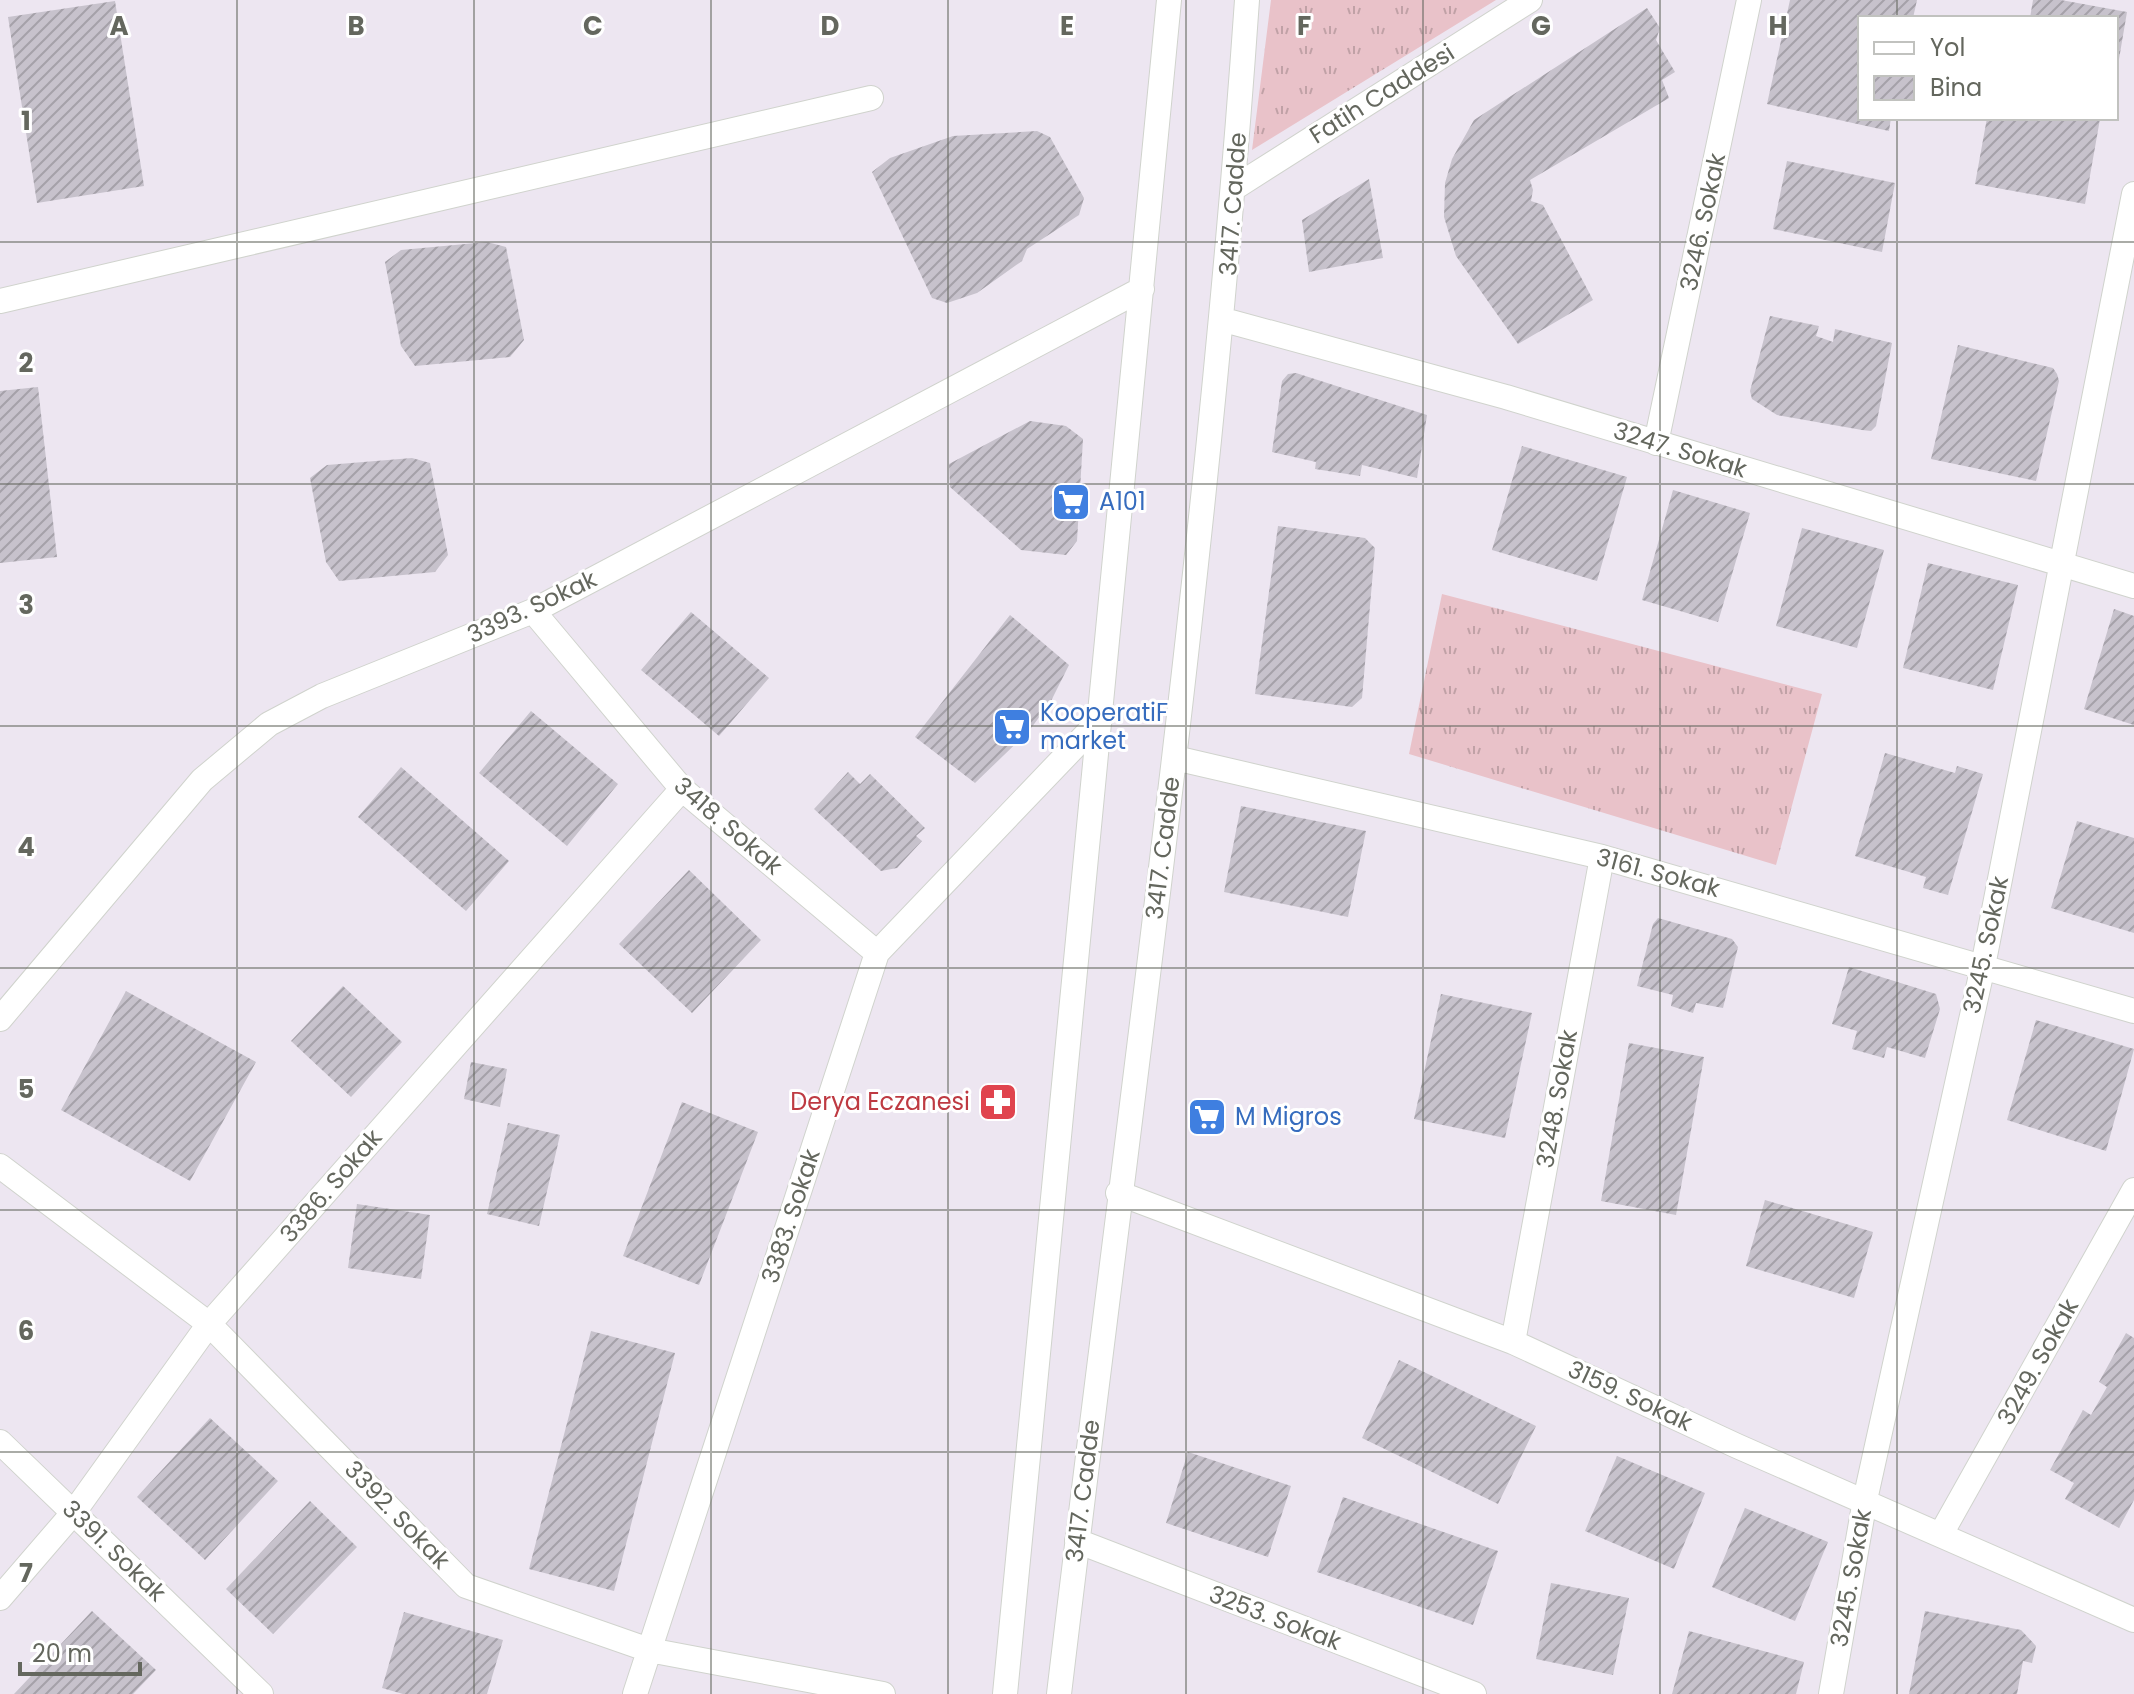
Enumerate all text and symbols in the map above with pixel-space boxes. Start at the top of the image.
text: A [109,8,129,44]
text: B [347,8,365,44]
text: C [583,8,603,44]
text: D [821,8,840,44]
text: E [1060,8,1074,44]
text: F [1297,8,1311,44]
text: G [1531,8,1551,44]
text: H [1768,8,1788,44]
legend [1858,16,2118,120]
text: Yol [1930,31,1965,64]
street label: Fatih Caddesi [1303,36,1461,151]
text: Bina [1930,71,1982,104]
text: 1 [21,103,31,139]
street label: 3417. Cadde [1211,131,1254,277]
street label: 3246. Sokak [1672,149,1733,294]
text: 2 [19,345,34,381]
street label: 3247. Sokak [1609,414,1752,486]
supermarket icon: A101 [1050,481,1092,523]
place label: A101 [1099,485,1146,518]
street label: 3393. Sokak [462,562,602,651]
text: 3 [18,587,34,623]
place label: KooperatiF market [1040,696,1168,757]
supermarket icon: KooperatiF market [991,706,1033,748]
street label: 3418. Sokak [667,769,790,882]
street label: 3417. Cadde [1137,775,1188,921]
text: 4 [17,829,35,865]
street label: 3161. Sokak [1593,840,1724,905]
street label: 3245. Sokak [1955,872,2016,1017]
street label: 3248. Sokak [1528,1026,1585,1171]
text: 5 [18,1071,34,1107]
pharmacy icon: Derya Eczanesi [977,1081,1019,1123]
place label: Derya Eczanesi [790,1085,970,1118]
supermarket icon: M Migros [1186,1096,1228,1138]
place label: M Migros [1235,1100,1342,1133]
street label: 3386. Sokak [272,1121,390,1250]
street label: 3383. Sokak [753,1144,828,1287]
street label: 3249. Sokak [1989,1292,2086,1431]
text: 6 [18,1313,34,1349]
street label: 3159. Sokak [1563,1352,1698,1439]
street label: 3417. Cadde [1057,1418,1108,1564]
street label: 3392. Sokak [337,1453,458,1577]
street label: 3391. Sokak [55,1493,174,1609]
street label: 3245. Sokak [1822,1506,1879,1650]
text: 7 [19,1555,33,1591]
street label: 3253. Sokak [1204,1577,1347,1658]
scale bar [20,1626,140,1676]
text: 20 m [32,1637,92,1670]

